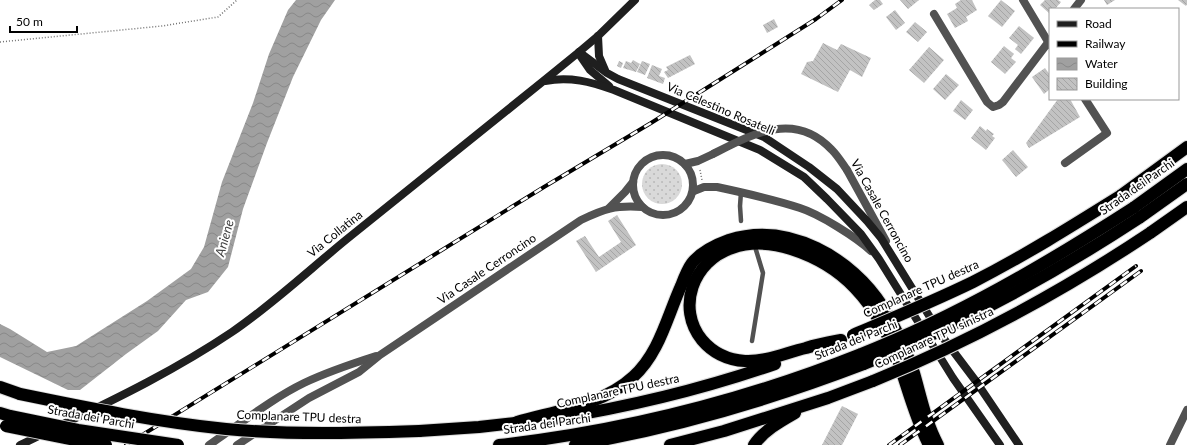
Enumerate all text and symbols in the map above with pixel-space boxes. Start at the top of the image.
scale bar [10,8,77,34]
legend [1049,8,1179,100]
text: 50 m [16,14,43,29]
text: Road [1085,16,1112,31]
text: Railway [1085,36,1126,51]
text: Water [1085,56,1118,71]
text: Building [1085,76,1128,91]
street label: Via Celestino Rosatelli [665,79,778,138]
street label: Strada dei Parchi [1096,155,1177,218]
street label: Via Casale Cerroncino [848,156,917,265]
street label: Via Collatina [304,207,365,260]
water label: Aniene [211,218,237,259]
street label: Via Casale Cerroncino [435,230,539,307]
street label: Complanare TPU destra [861,256,981,321]
street label: Complanare TPU sinistra [872,303,996,372]
street label: Strada dei Parchi [812,316,900,363]
street label: Complanare TPU destra [555,370,681,411]
street label: Strada dei Parchi [46,401,136,432]
street label: Complanare TPU destra [236,407,362,426]
street label: Strada dei Parchi [502,410,592,437]

